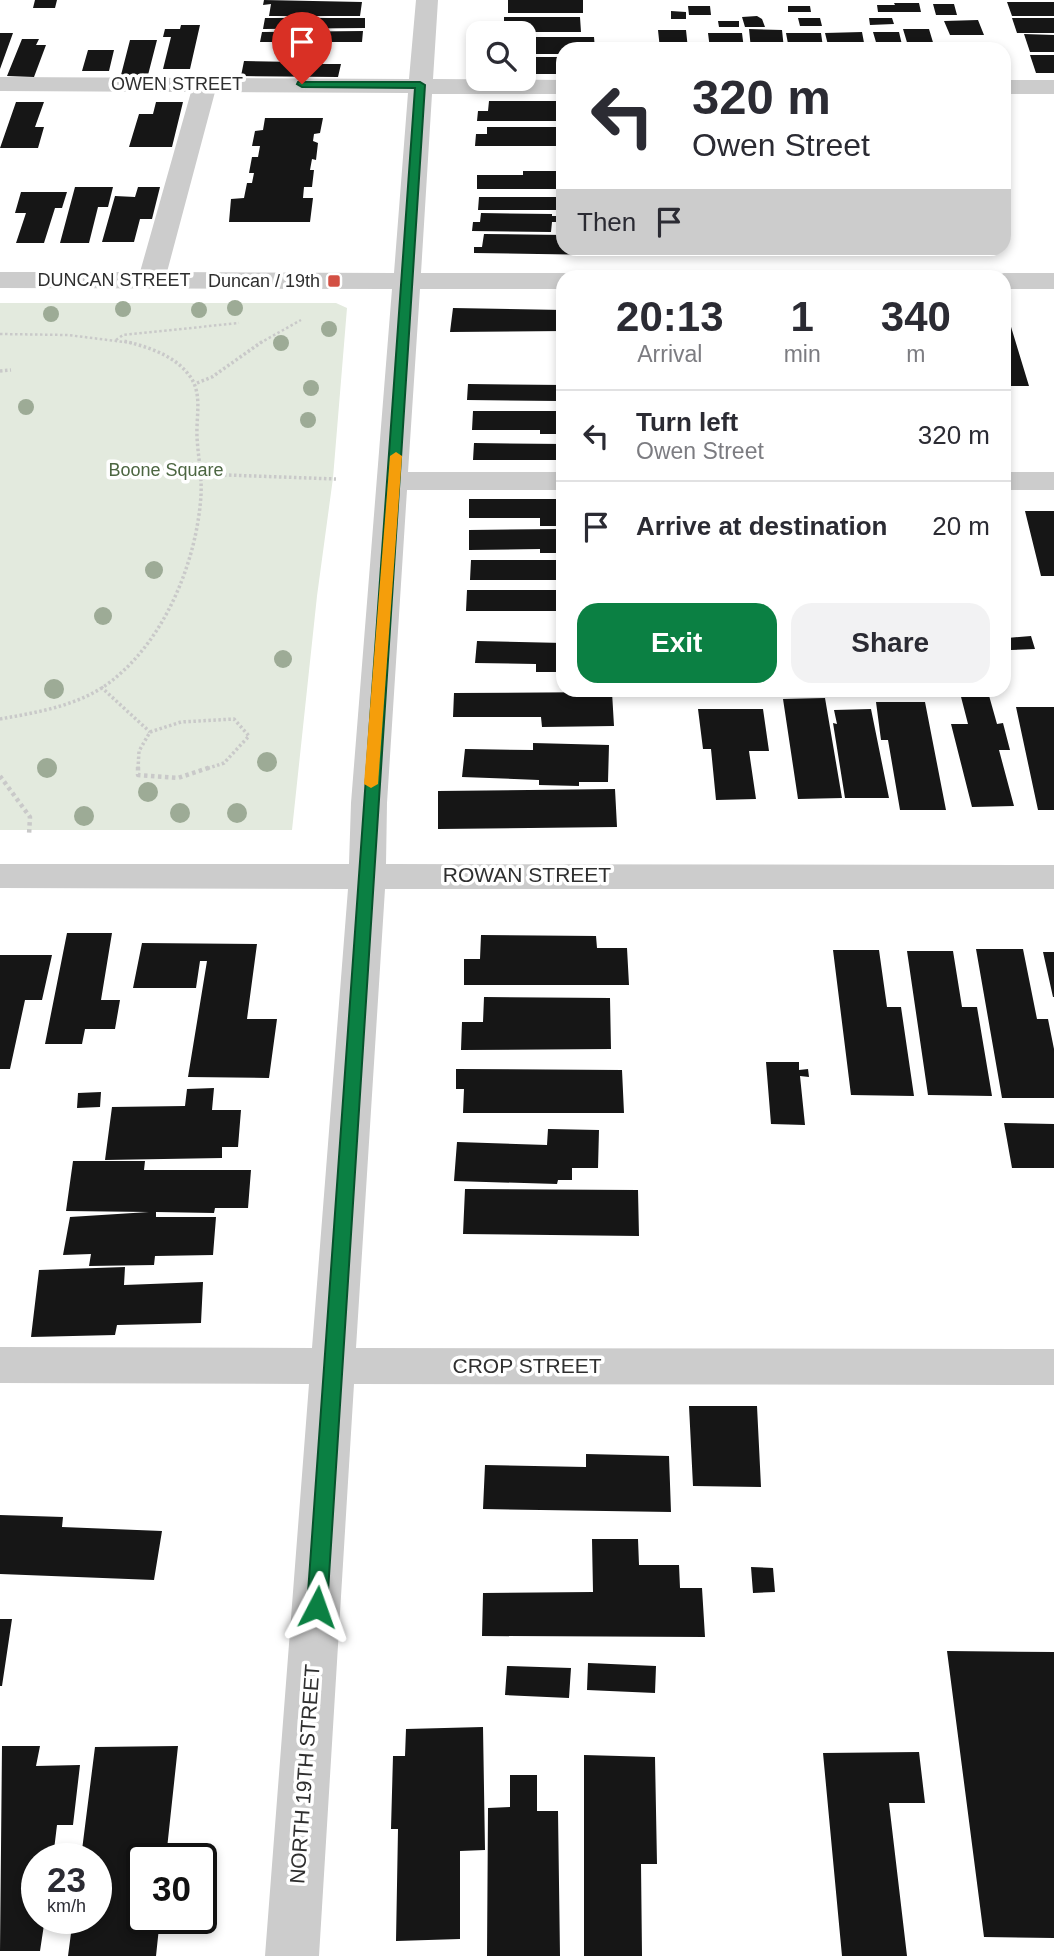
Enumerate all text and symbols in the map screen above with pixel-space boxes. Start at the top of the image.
pin [272,12.0,332,84]
map controls [466,21,536,91]
button: search [466,21,536,91]
icon: arrive [283,23,321,61]
icon: left [577,70,668,161]
text: 320 m [692,70,831,124]
street label: OWEN STREET [111,74,243,94]
text: Owen Street [692,127,870,163]
icon: arrive [650,203,688,241]
text: Then [577,207,636,237]
street label: DUNCAN STREET [37,270,191,290]
place label: Duncan / 19th [208,271,320,291]
marker: Duncan / 19th [326,273,342,289]
text: 20:13 [616,293,724,340]
text: 1 [790,293,814,340]
text: 340 [881,293,951,340]
text: Arrival [637,341,702,367]
text: min [784,341,821,367]
text: m [906,341,925,367]
text: Turn left [636,407,738,437]
icon: left [577,417,615,455]
text: 320 m [918,420,990,450]
text: Owen Street [636,438,764,464]
park label: Boone Square [108,460,224,480]
icon: arrive [577,508,615,546]
text: Arrive at destination [636,511,887,541]
text: 20 m [932,511,990,541]
button: Exit [577,603,777,683]
button: Share [791,603,990,683]
street label: ROWAN STREET [443,863,611,886]
street label: CROP STREET [453,1354,602,1377]
position arrow [280,1570,354,1644]
street label: NORTH 19TH STREET [285,1663,324,1885]
speed limit sign: 30 [126,1843,217,1934]
text: 23 [47,1860,86,1899]
text: km/h [47,1896,86,1916]

